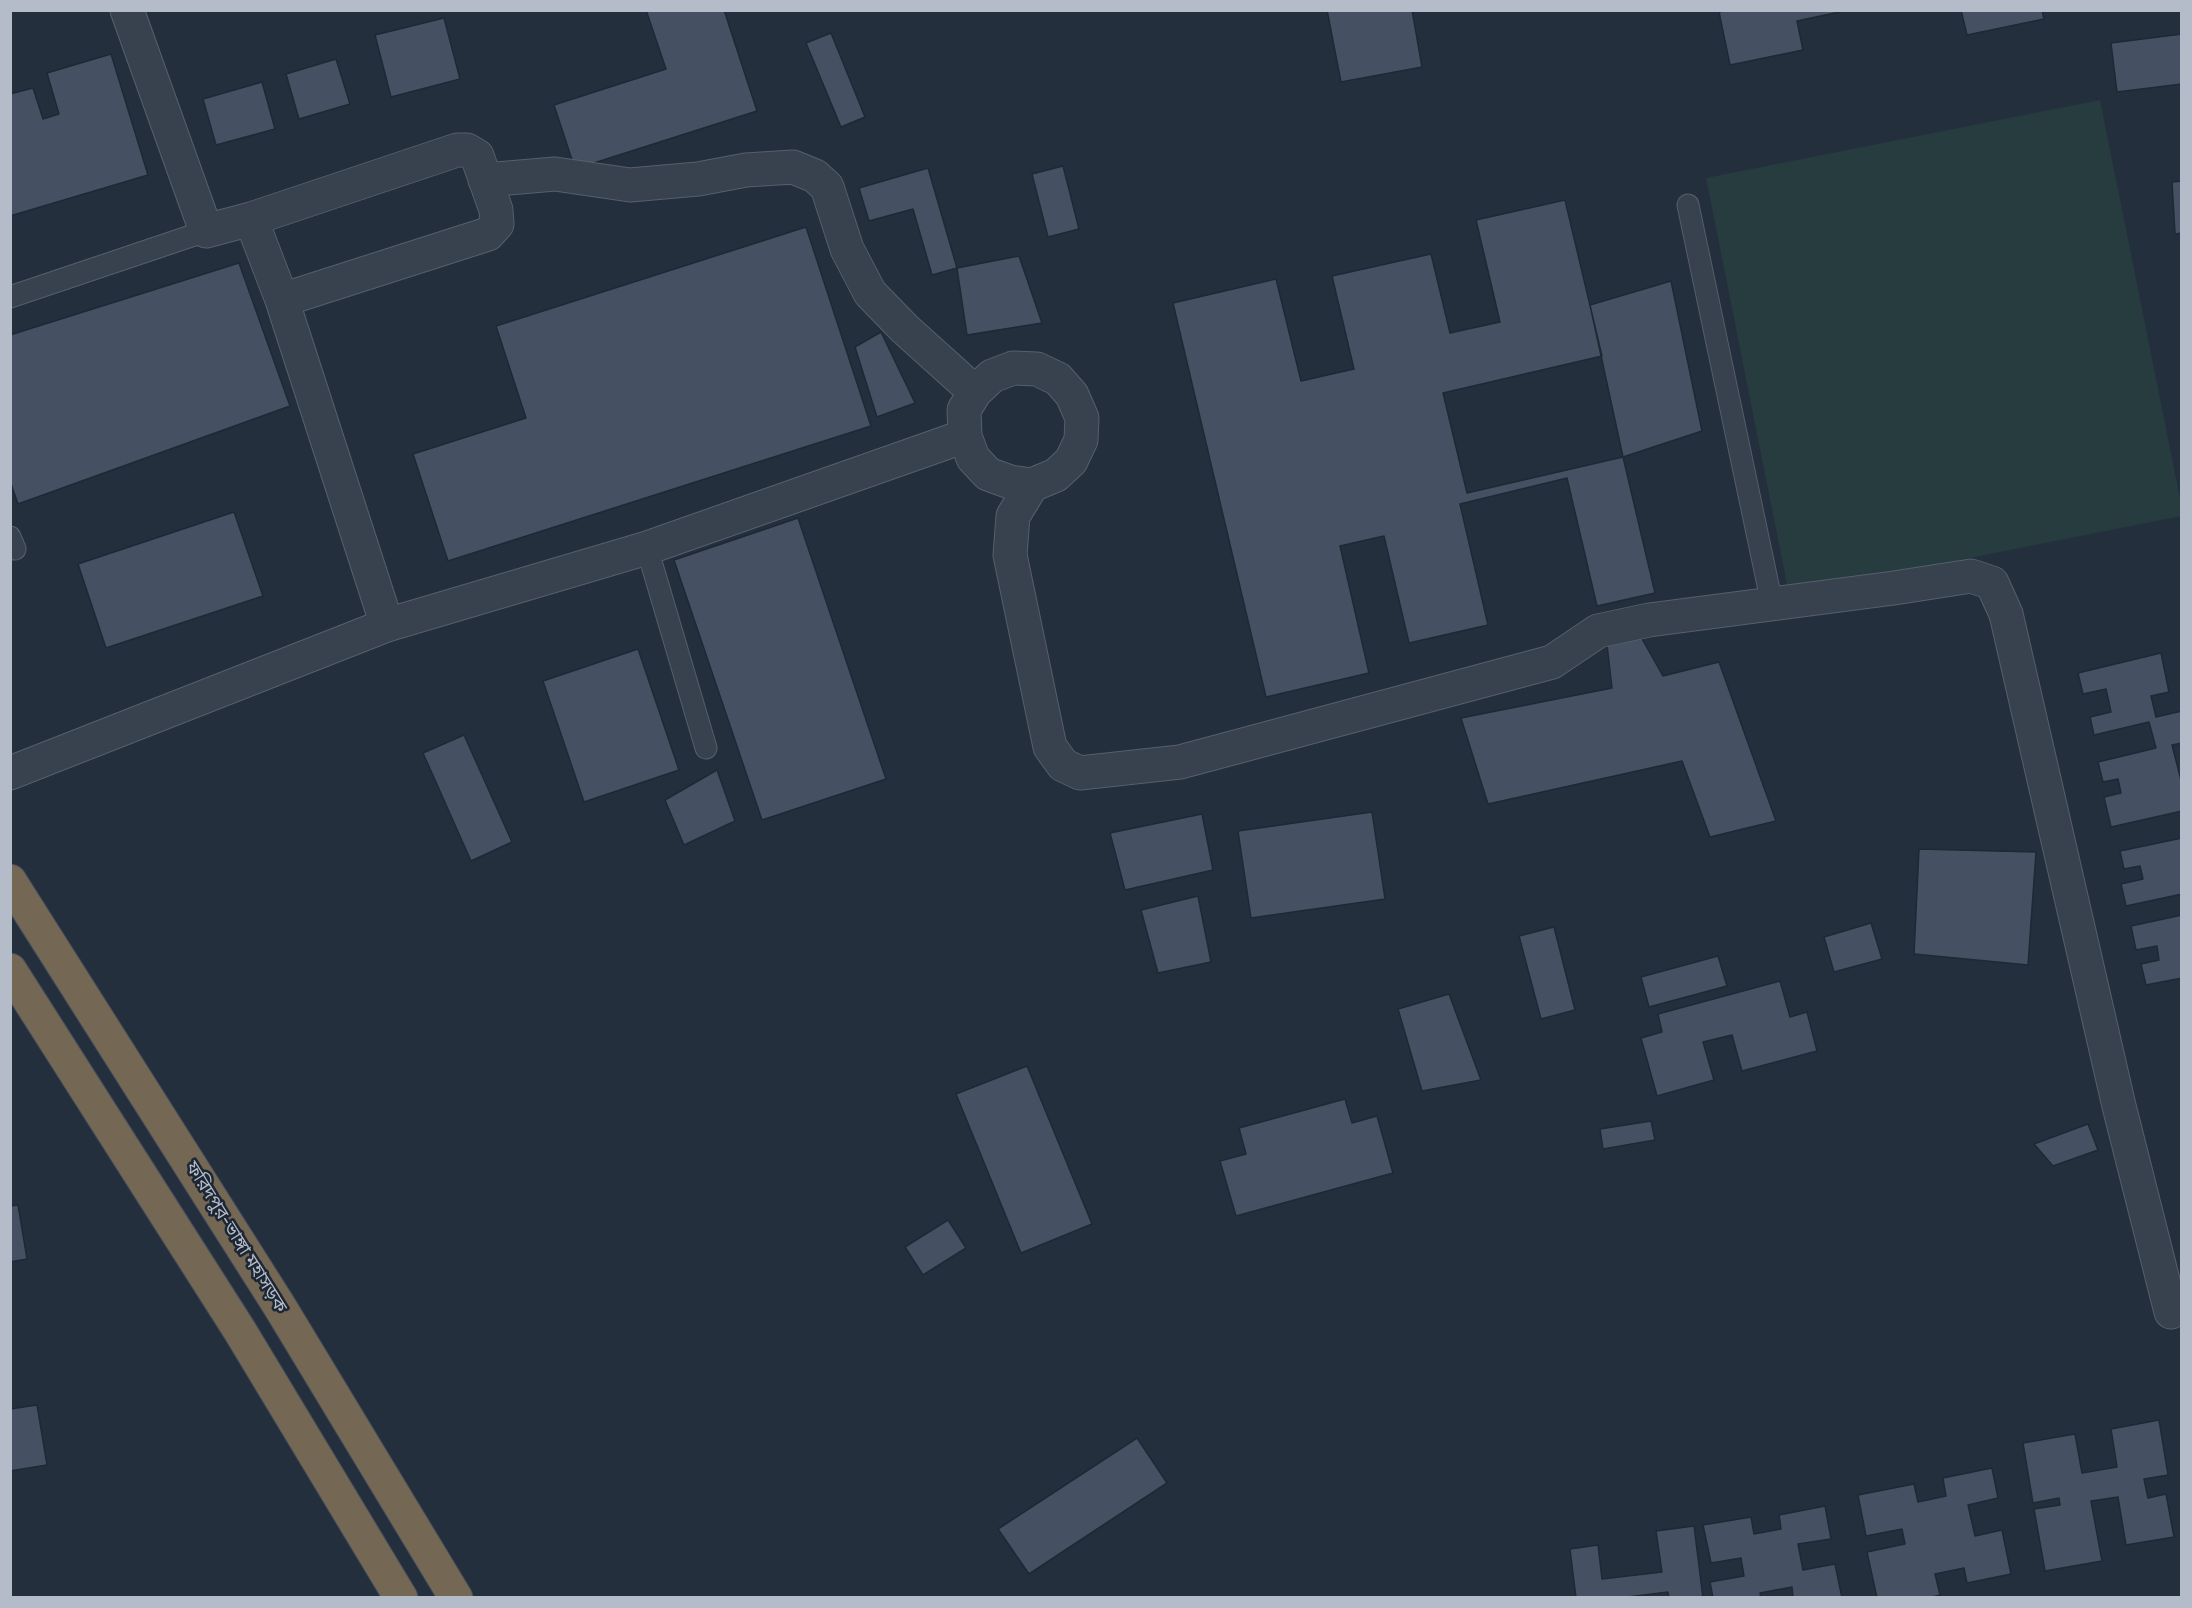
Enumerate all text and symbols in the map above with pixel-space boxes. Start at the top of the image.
street label: ফরিদপুর-ভাঙ্গা মহাসড়ক [181,1157,291,1317]

